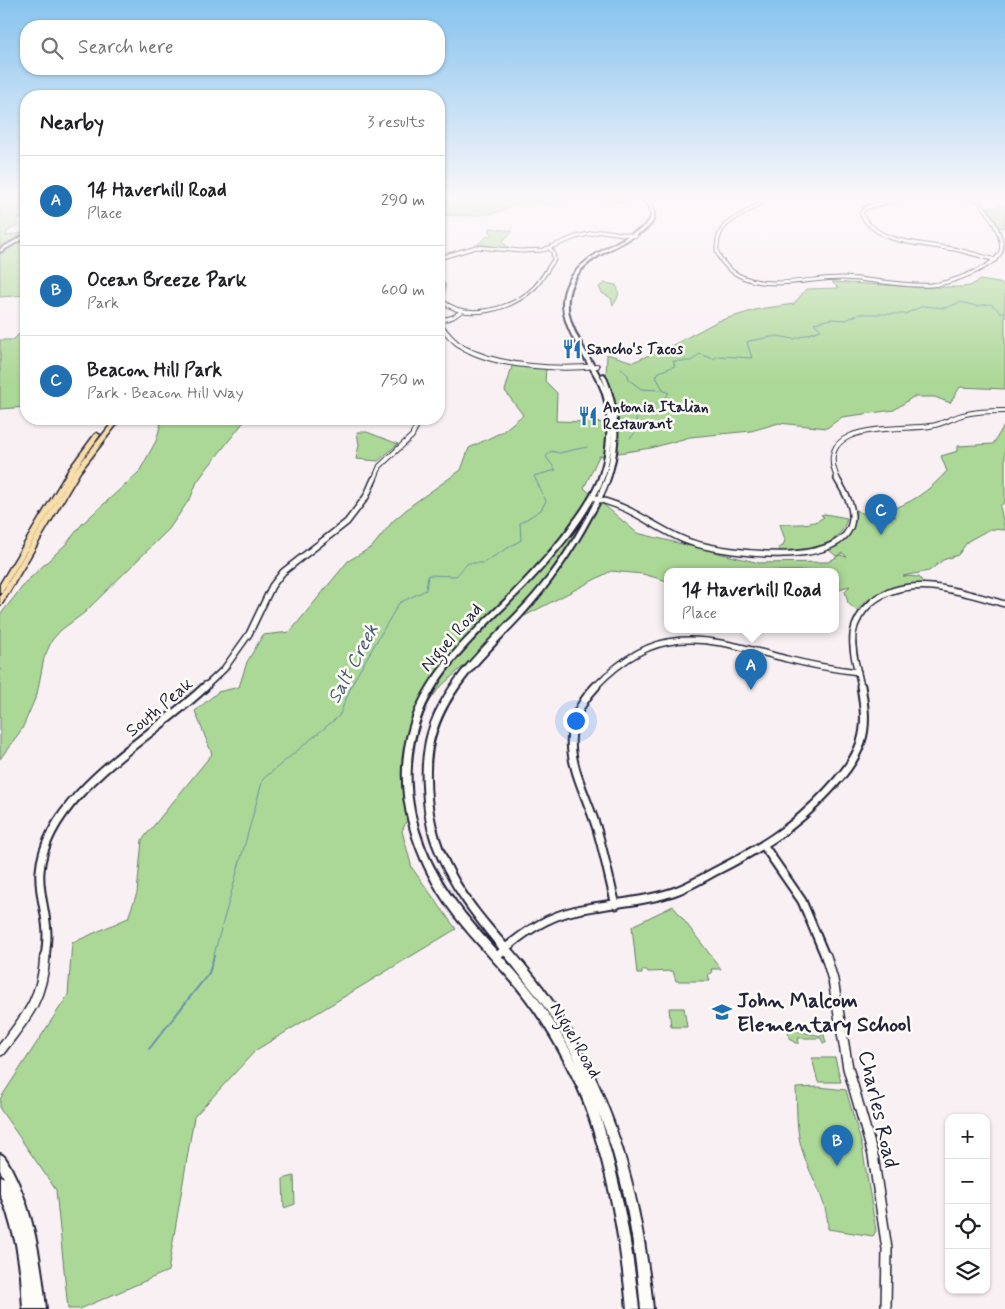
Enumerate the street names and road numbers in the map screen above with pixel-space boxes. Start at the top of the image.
street label: Niguel Road [415,598,490,678]
street label: South Peak [121,673,198,743]
street label: Niguel Road [542,998,606,1084]
street label: Charles Road [851,1048,905,1171]

